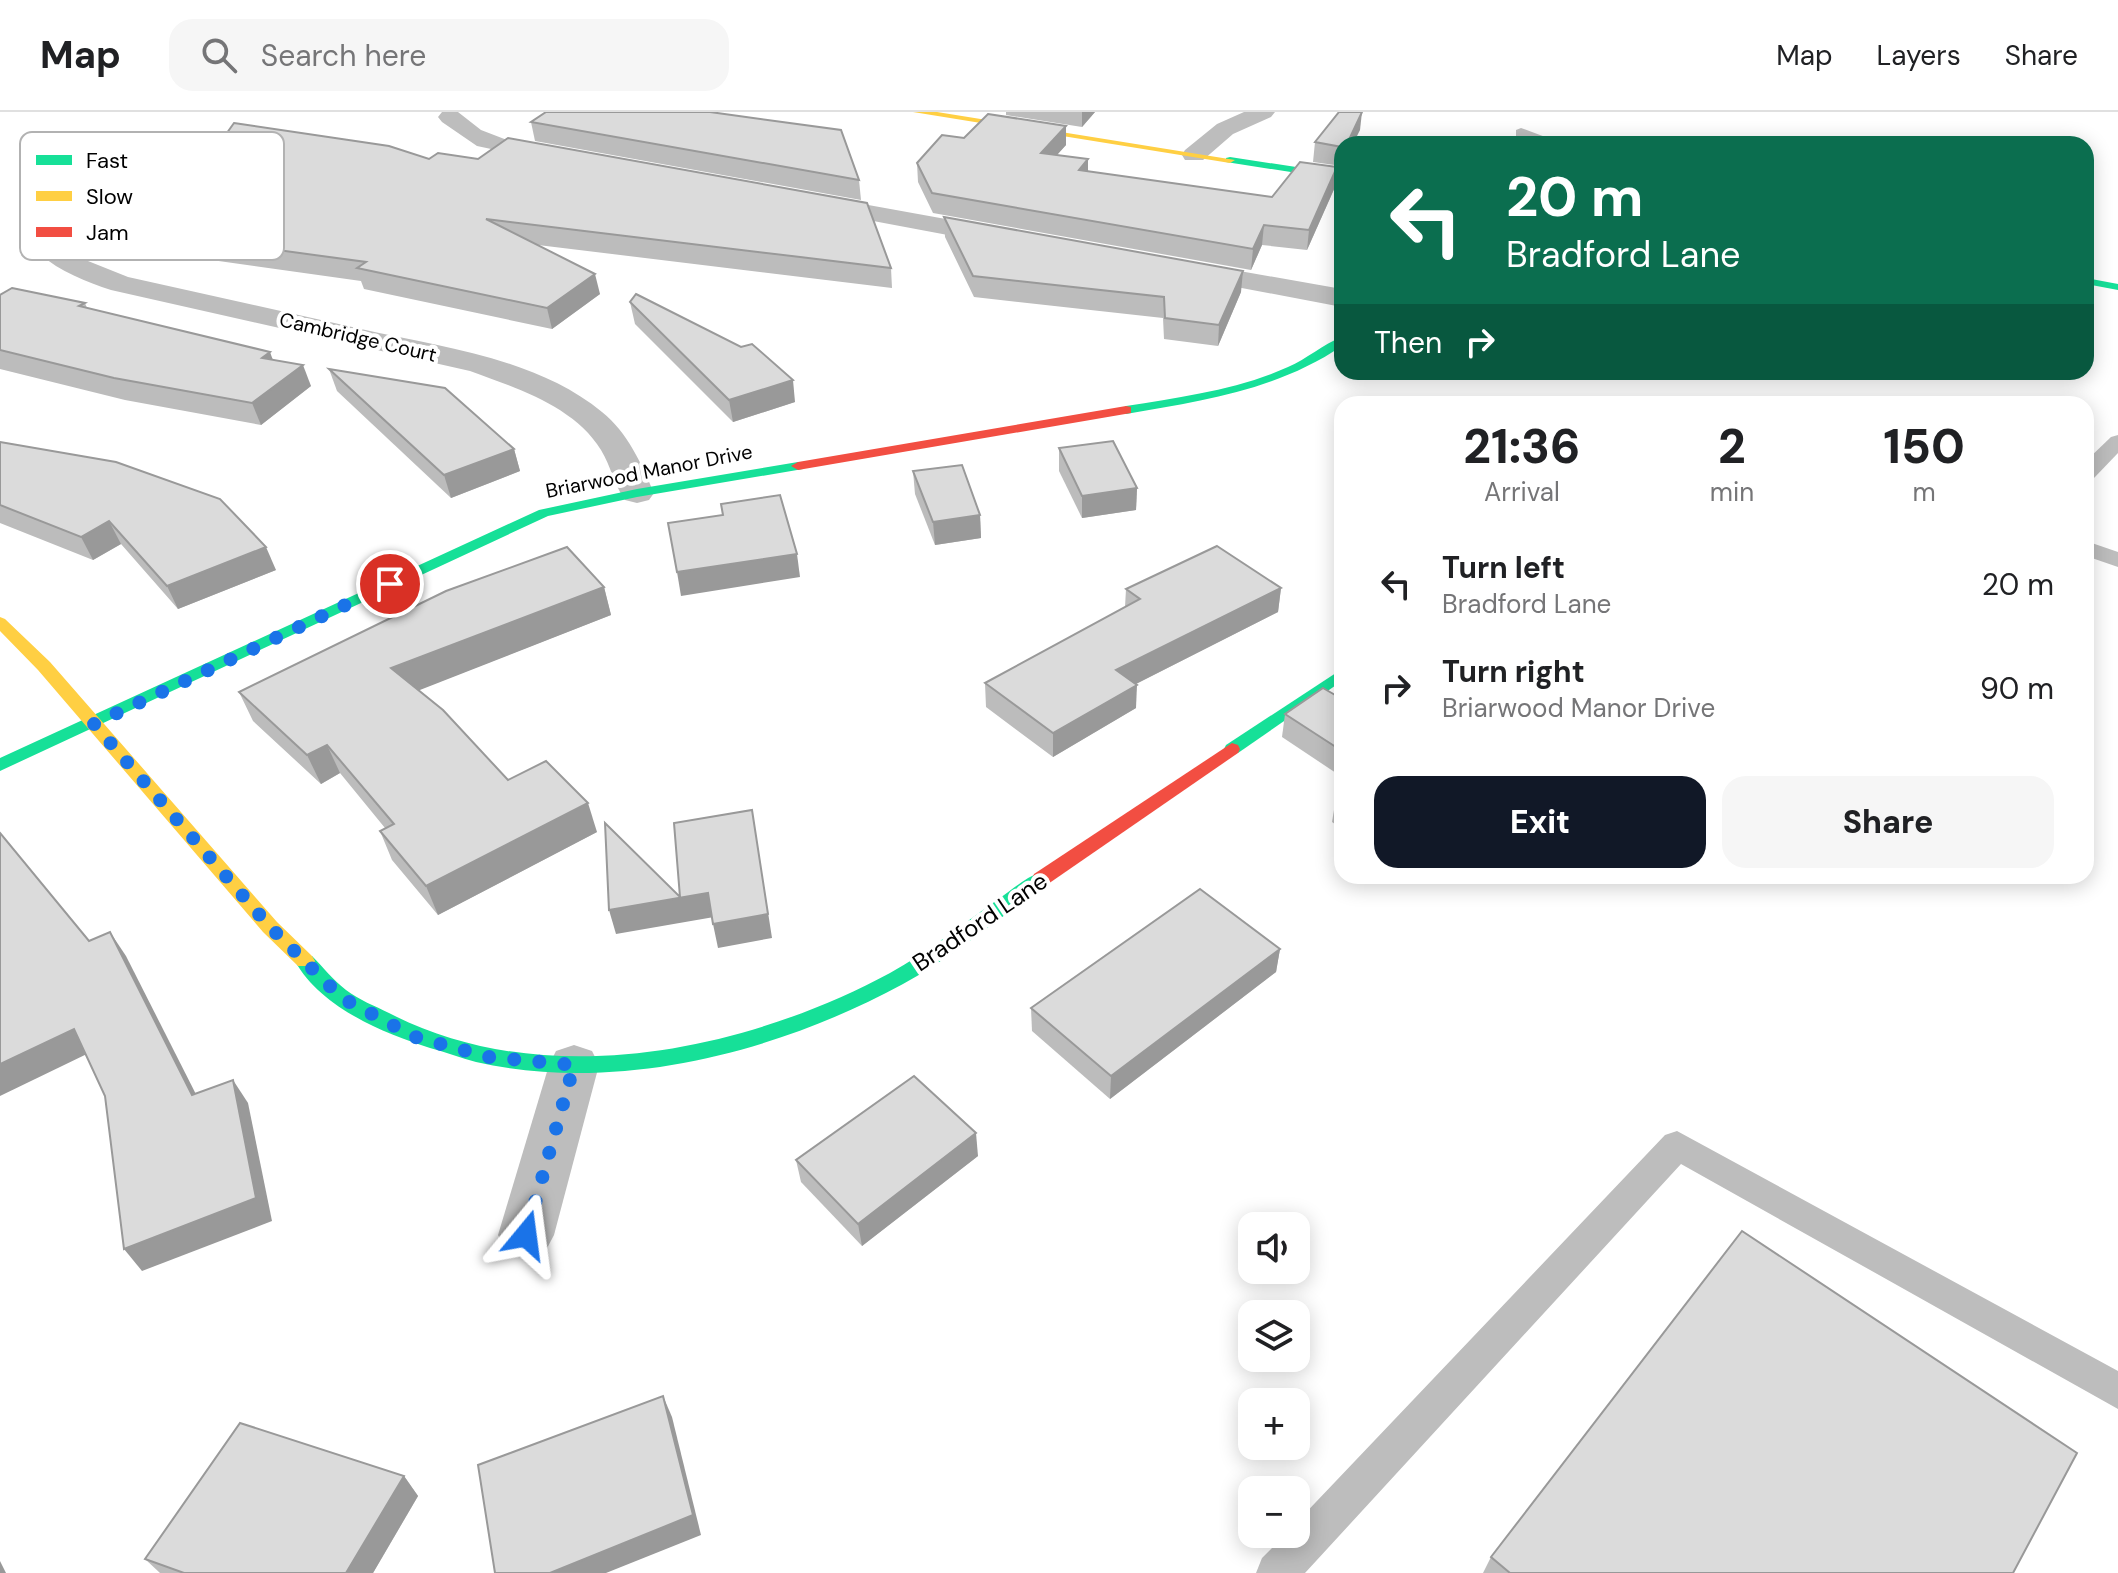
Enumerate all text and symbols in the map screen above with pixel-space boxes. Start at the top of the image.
search box [169,19,729,91]
text: Map [40,30,121,80]
icon: search [197,33,241,77]
text: Search here [261,36,426,75]
text: Map [1776,37,1833,74]
text: Layers [1877,37,1961,74]
text: Share [2005,37,2078,74]
legend [20,132,284,260]
text: Fast [86,146,128,175]
text: 20 m [1506,160,1643,233]
icon: left [1374,168,1478,272]
text: Slow [86,182,133,211]
text: Jam [86,218,129,247]
text: Bradford Lane [1506,231,1741,278]
street label: Cambridge Court [277,306,439,368]
icon: right [1458,320,1502,364]
text: Then [1374,323,1442,362]
text: 21:36 [1463,415,1581,478]
text: 2 [1718,415,1746,478]
text: 150 [1883,415,1965,478]
street label: Briarwood Manor Drive [543,438,755,504]
text: Arrival [1484,475,1560,509]
text: min [1710,475,1754,509]
text: m [1912,475,1936,509]
text: Turn left [1442,548,1565,587]
pin [356,550,424,618]
icon: arrive [368,562,412,606]
icon: left [1374,562,1418,606]
text: 20 m [1982,565,2054,604]
text: Bradford Lane [1442,587,1611,621]
text: Turn right [1442,652,1585,691]
icon: right [1374,666,1418,710]
text: 90 m [1980,669,2054,708]
text: Briarwood Manor Drive [1442,691,1715,725]
button: Exit [1374,776,1706,868]
button: Share [1722,776,2054,868]
street label: Bradford Lane [906,865,1053,978]
position arrow [484,1193,568,1277]
map controls [1238,1212,1310,1548]
button: sound [1238,1212,1310,1284]
button: layers [1238,1300,1310,1372]
button: + [1238,1388,1310,1460]
button: − [1238,1476,1310,1548]

